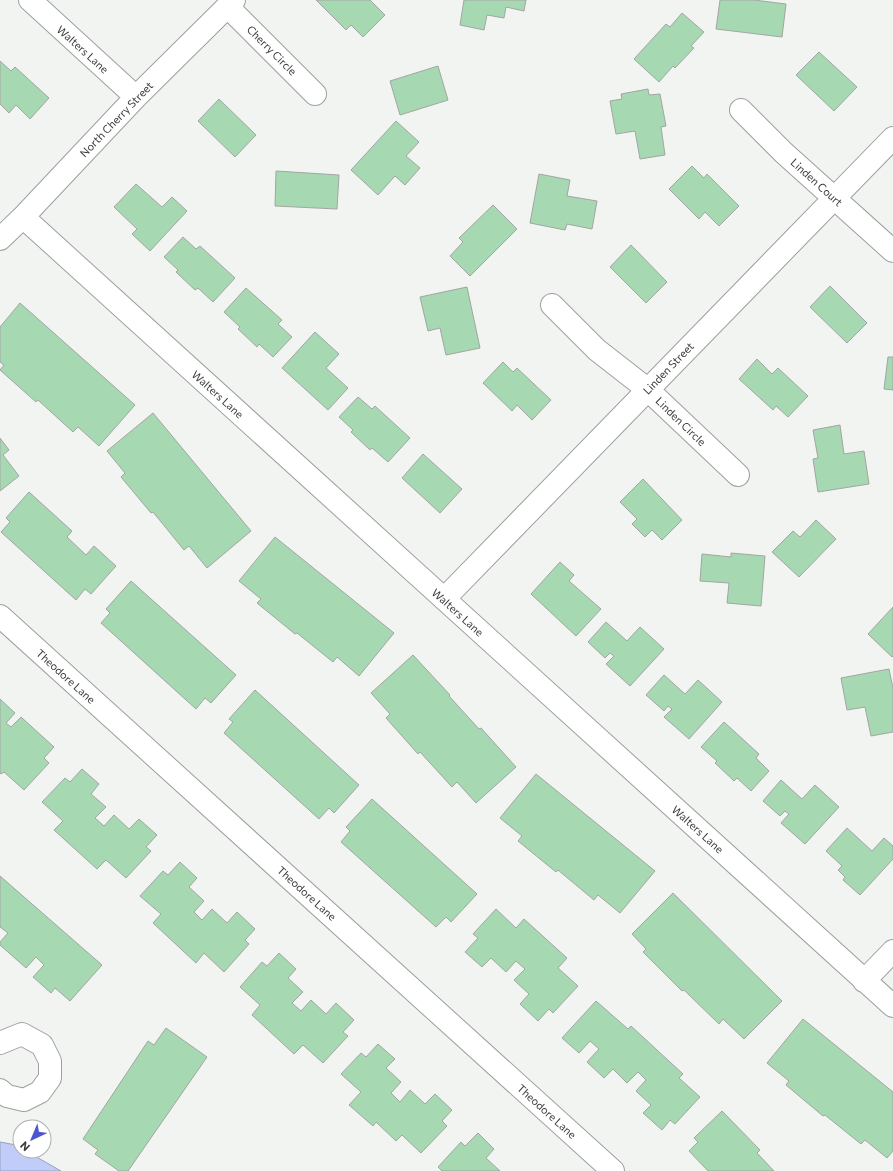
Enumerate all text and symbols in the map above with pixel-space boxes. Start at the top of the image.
street label: Walters Lane [55,22,112,76]
street label: Cherry Circle [244,22,300,78]
street label: North Cherry Street [77,78,156,159]
street label: Linden Court [788,155,846,209]
street label: Linden Street [640,339,696,397]
street label: Walters Lane [190,367,247,421]
street label: Linden Circle [653,394,709,448]
street label: Walters Lane [430,585,487,639]
street label: Theodore Lane [34,646,98,706]
street label: Walters Lane [670,802,727,856]
street label: Theodore Lane [275,863,339,923]
street label: Theodore Lane [515,1081,579,1141]
north arrow [12,1119,52,1159]
text: N [17,1139,32,1154]

